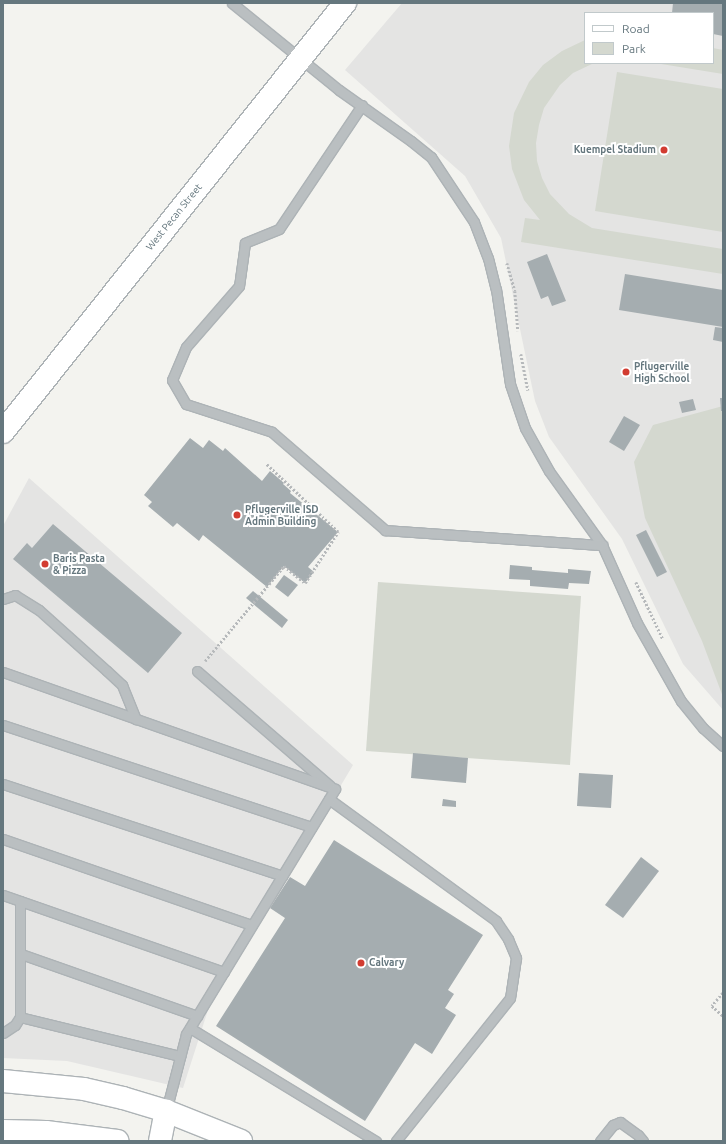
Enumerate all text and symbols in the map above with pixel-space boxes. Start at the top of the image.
legend [584,12,714,64]
text: Road [622,22,650,35]
text: Park [622,42,646,55]
place label: Kuempel Stadium [574,144,656,156]
marker: Kuempel Stadium [659,145,669,155]
street label: West Pecan Street [143,181,205,253]
place label: Pflugerville High School [634,360,690,384]
marker: Pflugerville High School [621,367,631,377]
place label: Pflugerville ISD Admin Building [245,503,319,526]
marker: Pflugerville ISD Admin Building [232,510,242,520]
place label: Baris Pasta & Pizza [53,552,105,576]
marker: Baris Pasta & Pizza [40,559,50,569]
place label: Calvary [369,957,404,969]
marker: Calvary [356,958,366,968]

